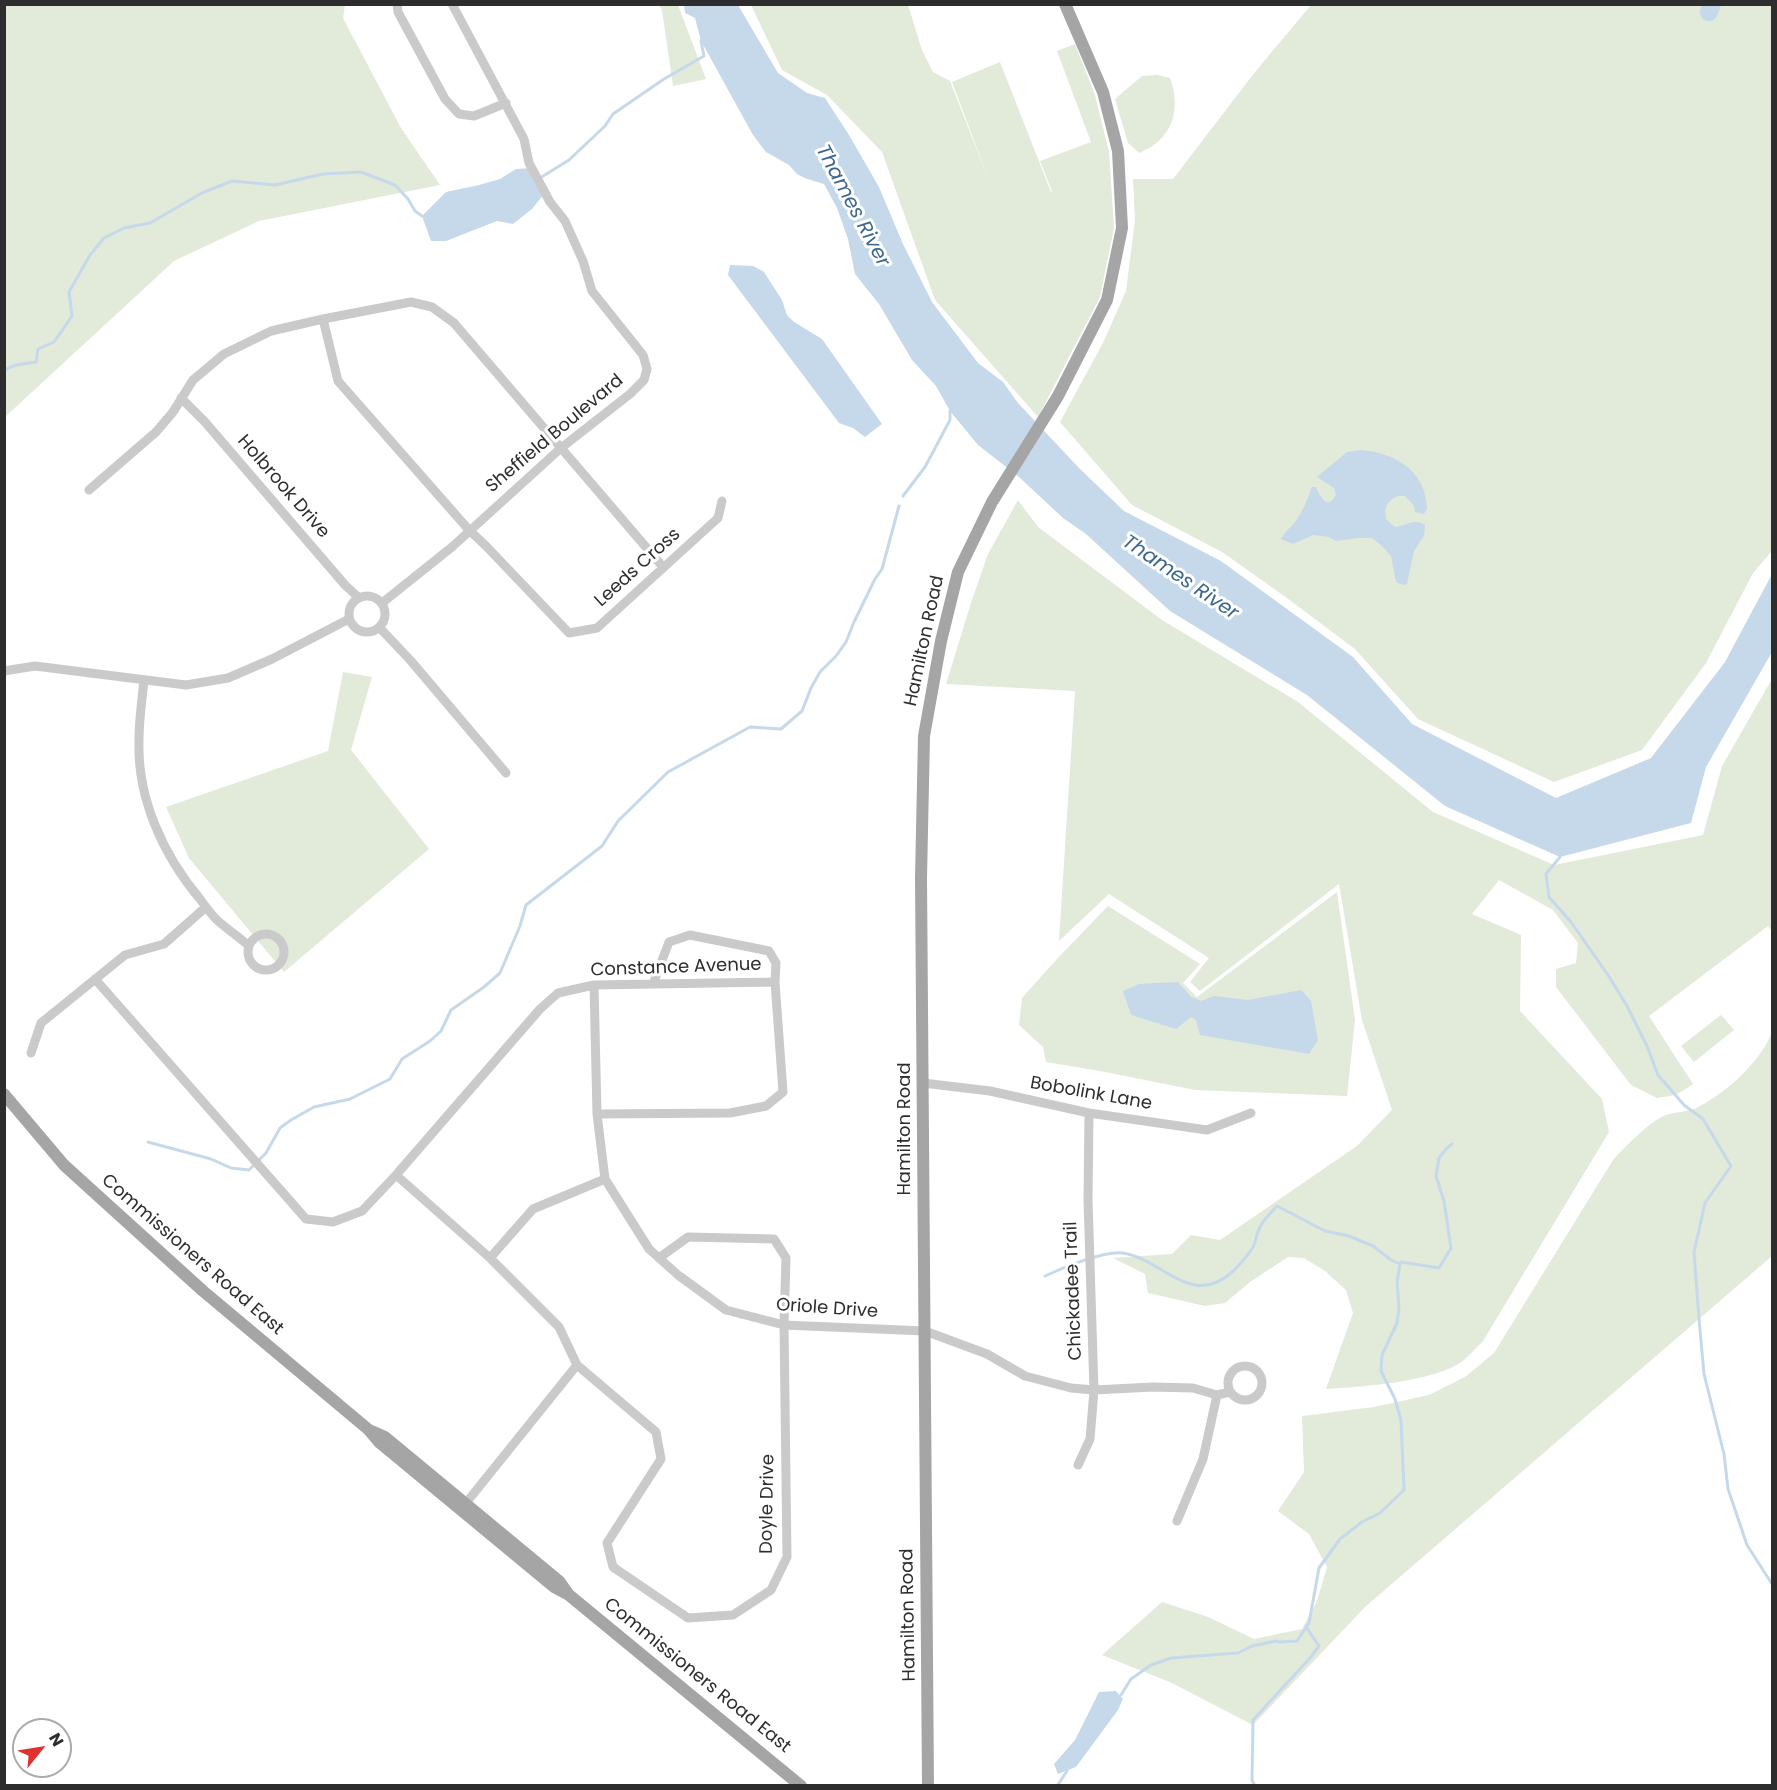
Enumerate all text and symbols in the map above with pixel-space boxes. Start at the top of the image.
water label: Thames River [810,141,894,271]
street label: Sheffield Boulevard [482,370,628,498]
street label: Holbrook Drive [232,431,334,543]
street label: Leeds Cross [591,524,685,612]
water label: Thames River [1117,530,1243,626]
street label: Hamilton Road [901,574,949,708]
street label: Constance Avenue [590,954,762,982]
street label: Hamilton Road [894,1062,916,1196]
street label: Bobolink Lane [1028,1073,1154,1115]
street label: Commissioners Road East [97,1170,287,1340]
street label: Chickadee Trail [1061,1221,1087,1361]
street label: Oriole Drive [775,1295,879,1323]
street label: Doyle Drive [756,1454,780,1554]
street label: Hamilton Road [897,1548,921,1682]
street label: Commissioners Road East [599,1594,795,1758]
north arrow [12,1718,72,1778]
text: N [43,1729,69,1751]

